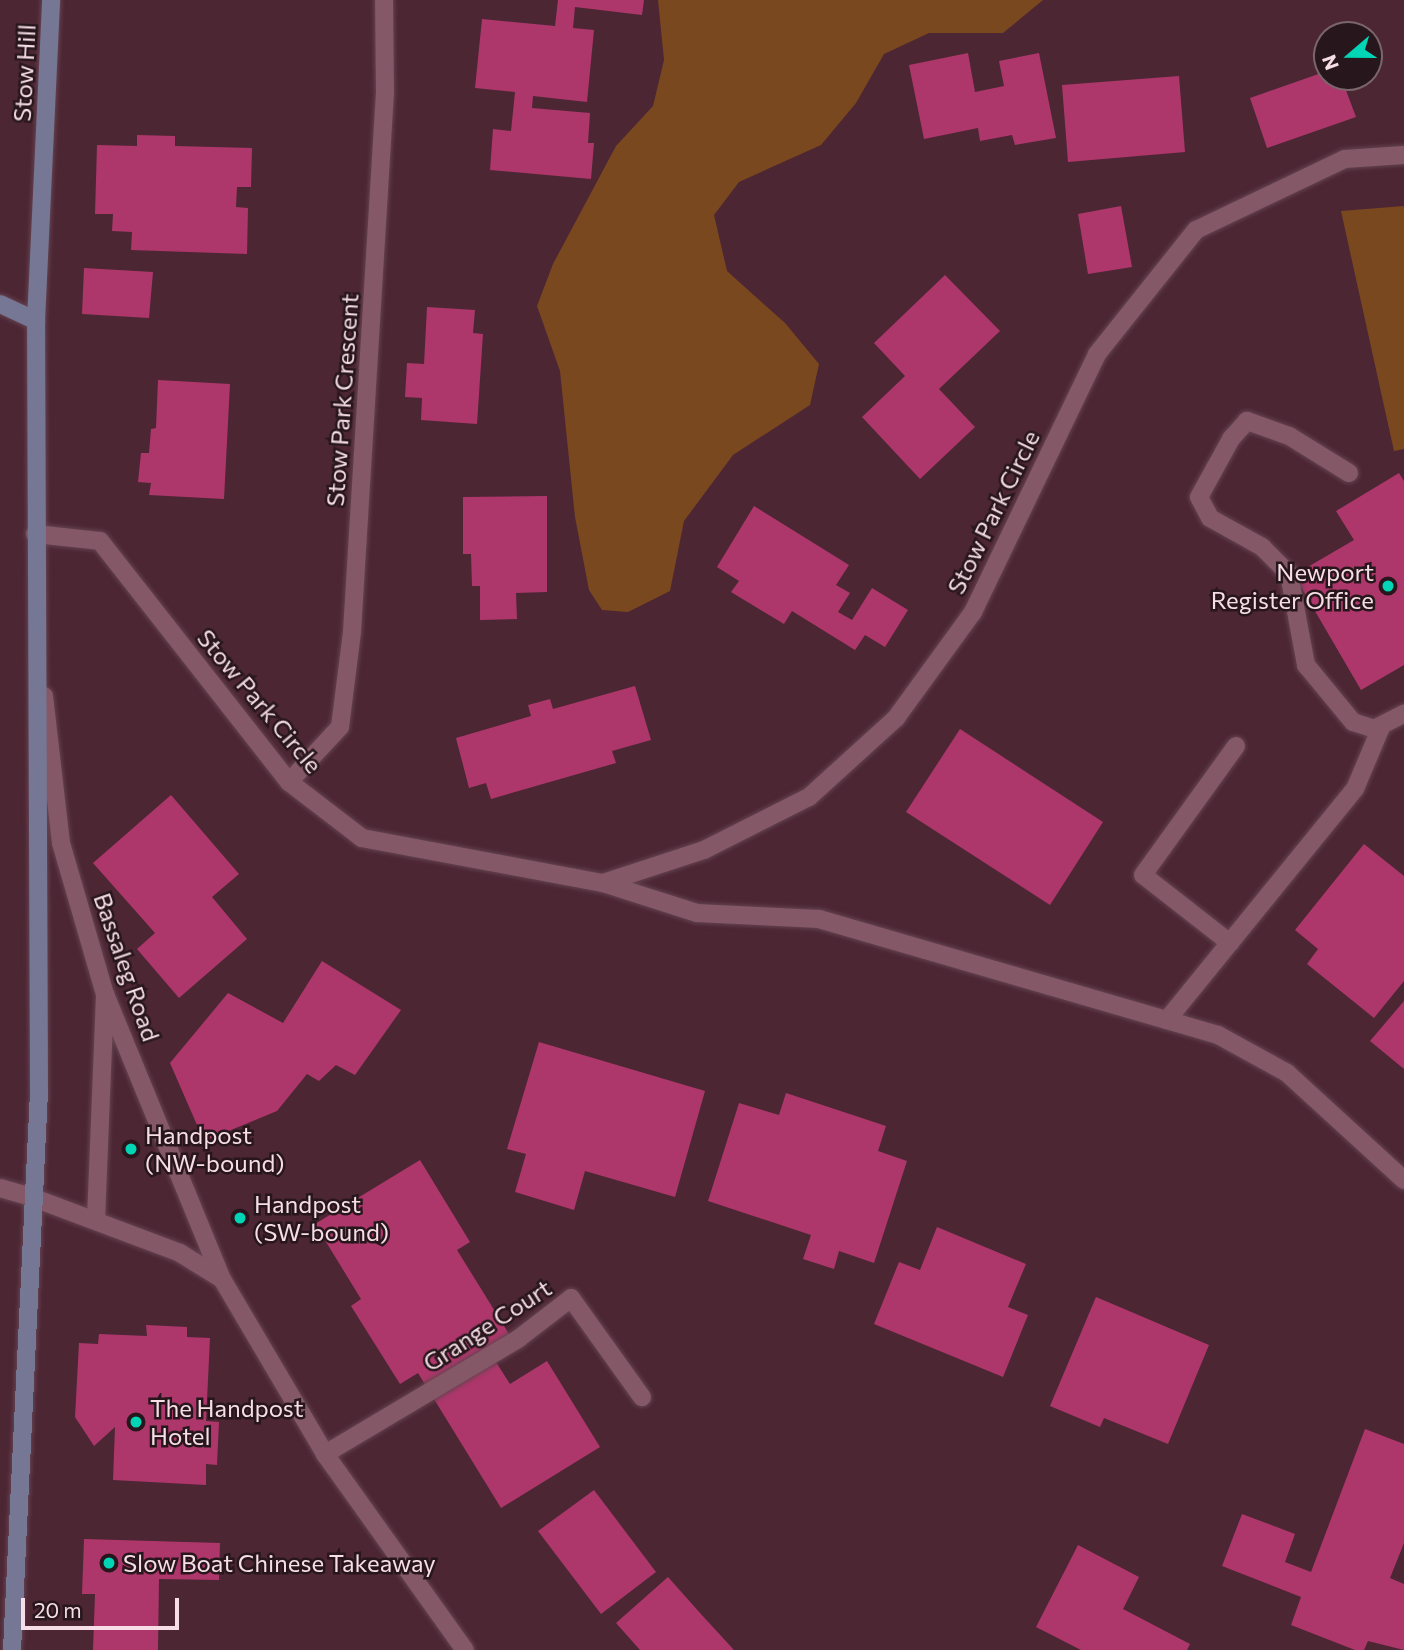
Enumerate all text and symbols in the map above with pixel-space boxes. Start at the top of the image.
north arrow [1313,21,1383,91]
street label: Stow Hill [7,24,41,122]
text: N [1316,52,1343,73]
street label: Stow Park Crescent [320,293,364,507]
street label: Stow Park Circle [941,425,1045,599]
place label: Newport Register Office [1211,558,1374,614]
marker: Newport Register Office [1380,578,1396,594]
street label: Stow Park Circle [192,623,328,779]
street label: Bassaleg Road [88,889,166,1045]
place label: Handpost (NW-bound) [145,1121,285,1177]
marker: Handpost (NW-bound) [123,1141,139,1157]
place label: Handpost (SW-bound) [254,1190,389,1246]
marker: Handpost (SW-bound) [232,1210,248,1226]
street label: Grange Court [418,1273,556,1377]
place label: The Handpost Hotel [150,1394,304,1450]
marker: The Handpost Hotel [128,1414,144,1430]
place label: Slow Boat Chinese Takeaway [123,1549,436,1577]
marker: Slow Boat Chinese Takeaway [101,1555,117,1571]
scale bar [24,1584,182,1628]
text: 20 m [34,1597,82,1622]

